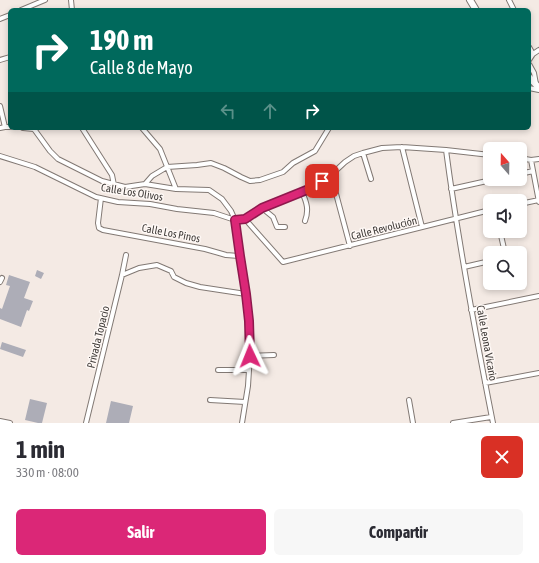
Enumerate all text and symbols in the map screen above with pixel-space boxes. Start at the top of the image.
icon: right [24,24,76,76]
text: 190 m [90,24,153,56]
text: Calle 8 de Mayo [90,57,193,78]
icon: left [217,100,239,122]
icon: ahead [259,100,281,122]
icon: right [301,100,323,122]
north arrow [483,142,527,186]
map controls [483,142,527,290]
pin [305,164,339,198]
icon: arrive [311,170,333,192]
street label: Calle Los Olivos [100,181,164,203]
button: sound [483,194,527,238]
street label: Calle Revolución [350,214,418,242]
street label: Calle Los Pinos [141,221,201,245]
button: search [483,246,527,290]
street label: Calle Leona Vicario [474,304,500,382]
street label: Privada Topacio [84,305,112,369]
position arrow [229,335,271,377]
text: 1 min [16,436,65,463]
button: close [481,436,523,478]
text: 330 m · 08:00 [16,465,79,480]
button: Salir [16,509,266,555]
button: Compartir [274,509,523,555]

